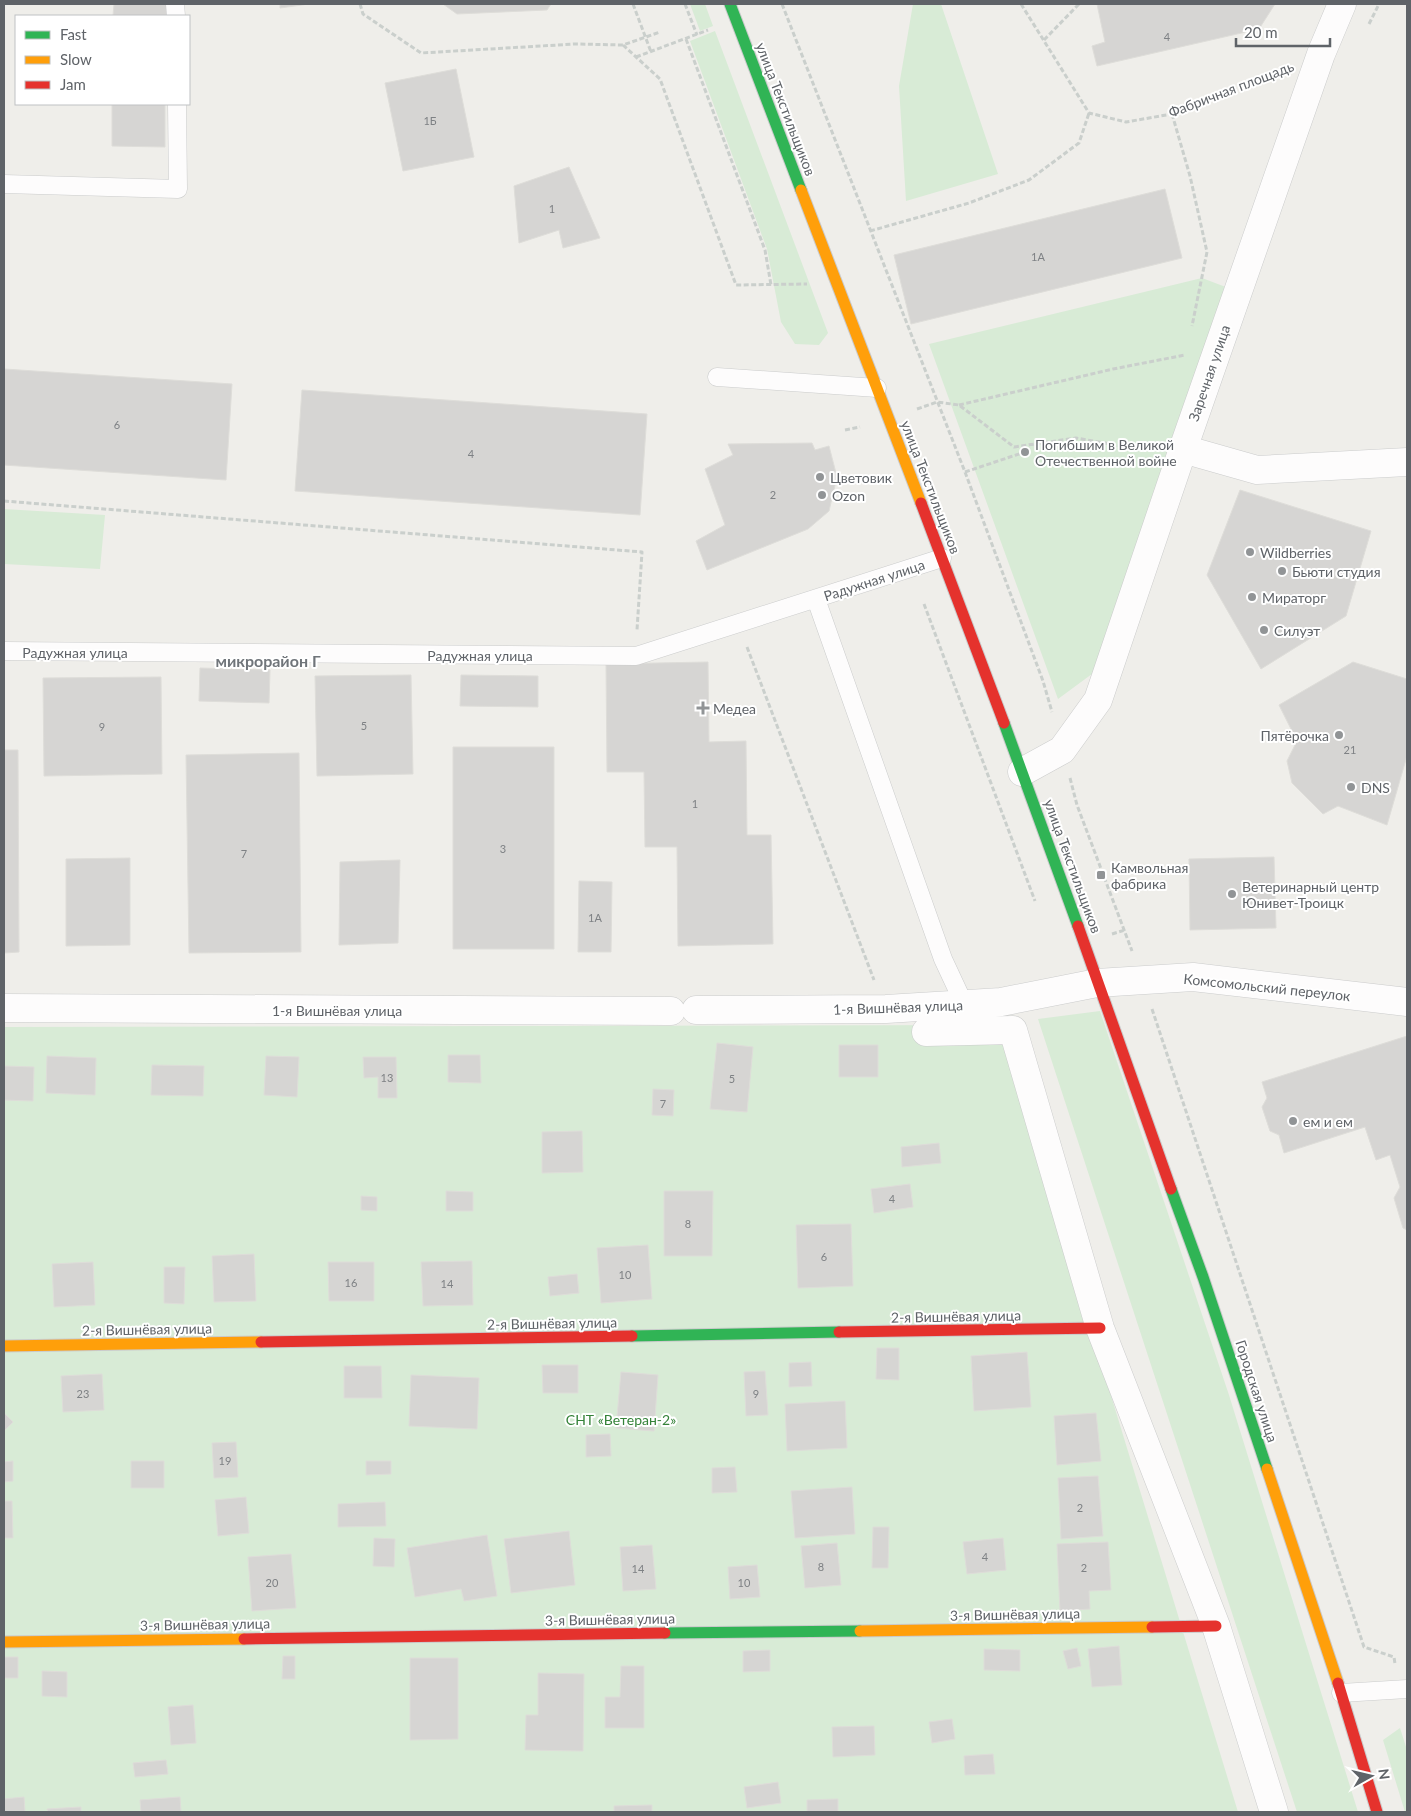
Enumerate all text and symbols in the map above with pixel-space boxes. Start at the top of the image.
legend [15,15,190,105]
scale bar [1236,15,1330,47]
text: 20 m [1244,23,1278,41]
text: Fast [60,25,87,43]
house number: 4 [1164,30,1171,43]
street label: улица Текстильщиков [753,40,819,178]
text: Slow [60,50,92,68]
street label: Фабричная площадь [1166,57,1296,121]
text: Jam [60,75,86,93]
house number: 1Б [423,114,437,127]
house number: 1 [549,202,555,215]
house number: 1А [1031,250,1045,263]
street label: Заречная улица [1185,322,1233,423]
house number: 6 [114,418,120,431]
street label: улица Текстильщиков [898,418,964,556]
place label: Погибшим в Великой Отечественной войне [1035,436,1177,469]
marker: Погибшим в Великой Отечественной войне [1019,446,1031,458]
house number: 4 [468,447,475,460]
place label: Цветовик [830,469,893,486]
marker: Цветовик [814,471,826,483]
place label: Ozon [832,487,865,504]
house number: 2 [770,488,776,501]
marker: Ozon [816,489,828,501]
place label: Wildberries [1260,544,1331,561]
marker: Wildberries [1244,546,1256,558]
street label: Радужная улица [821,556,927,604]
place label: Бьюти студия [1292,563,1381,580]
marker: Бьюти студия [1276,565,1288,577]
place label: Мираторг [1262,589,1326,606]
marker: Мираторг [1246,591,1258,603]
place label: Силуэт [1274,622,1320,639]
marker: Силуэт [1258,624,1270,636]
street label: Радужная улица [22,644,128,661]
street label: Радужная улица [427,647,533,664]
district label: микрорайон Г [215,651,321,670]
place label: Медеа [713,700,756,717]
marker: Медеа [697,702,709,714]
house number: 5 [361,719,367,732]
house number: 9 [99,720,105,733]
place label: Пятёрочка [1261,727,1329,744]
marker: Пятёрочка [1333,729,1345,741]
house number: 21 [1344,743,1356,756]
place label: DNS [1361,779,1390,796]
marker: DNS [1345,781,1357,793]
house number: 1 [692,797,698,810]
street label: улица Текстильщиков [1041,797,1105,935]
house number: 3 [500,842,506,855]
house number: 7 [241,847,247,860]
place label: Камвольная фабрика [1111,859,1188,892]
marker: Камвольная фабрика [1095,869,1107,881]
place label: Ветеринарный центр Юнивет-Троицк [1242,878,1379,911]
marker: Ветеринарный центр Юнивет-Троицк [1226,888,1238,900]
house number: 1А [588,911,602,924]
street label: Комсомольский переулок [1183,970,1352,1004]
street label: 1-я Вишнёвая улица [833,996,963,1018]
street label: 1-я Вишнёвая улица [272,1002,402,1019]
house number: 13 [381,1071,393,1084]
house number: 5 [729,1072,735,1085]
house number: 7 [660,1097,666,1110]
place label: ем и ем [1303,1113,1353,1130]
marker: ем и ем [1287,1115,1299,1127]
house number: 4 [889,1192,896,1205]
house number: 8 [685,1217,691,1230]
house number: 6 [821,1250,827,1263]
house number: 10 [619,1268,632,1281]
house number: 16 [345,1276,357,1289]
house number: 14 [441,1277,454,1290]
street label: 2-я Вишнёвая улица [891,1306,1021,1326]
street label: 2-я Вишнёвая улица [487,1313,617,1333]
street label: 2-я Вишнёвая улица [82,1319,212,1339]
street label: Городская улица [1232,1338,1282,1444]
house number: 23 [77,1387,89,1400]
house number: 9 [753,1387,759,1400]
park label: СНТ «Ветеран-2» [566,1411,676,1428]
house number: 19 [219,1454,231,1467]
house number: 2 [1077,1501,1083,1514]
house number: 4 [982,1550,989,1563]
house number: 8 [818,1560,824,1573]
house number: 2 [1081,1561,1087,1574]
house number: 14 [632,1562,645,1575]
house number: 20 [266,1576,279,1589]
house number: 10 [738,1576,751,1589]
street label: 3-я Вишнёвая улица [950,1604,1080,1624]
street label: 3-я Вишнёвая улица [545,1609,675,1629]
street label: 3-я Вишнёвая улица [140,1614,270,1634]
north arrow [1346,1751,1396,1801]
text: N [1375,1768,1394,1781]

